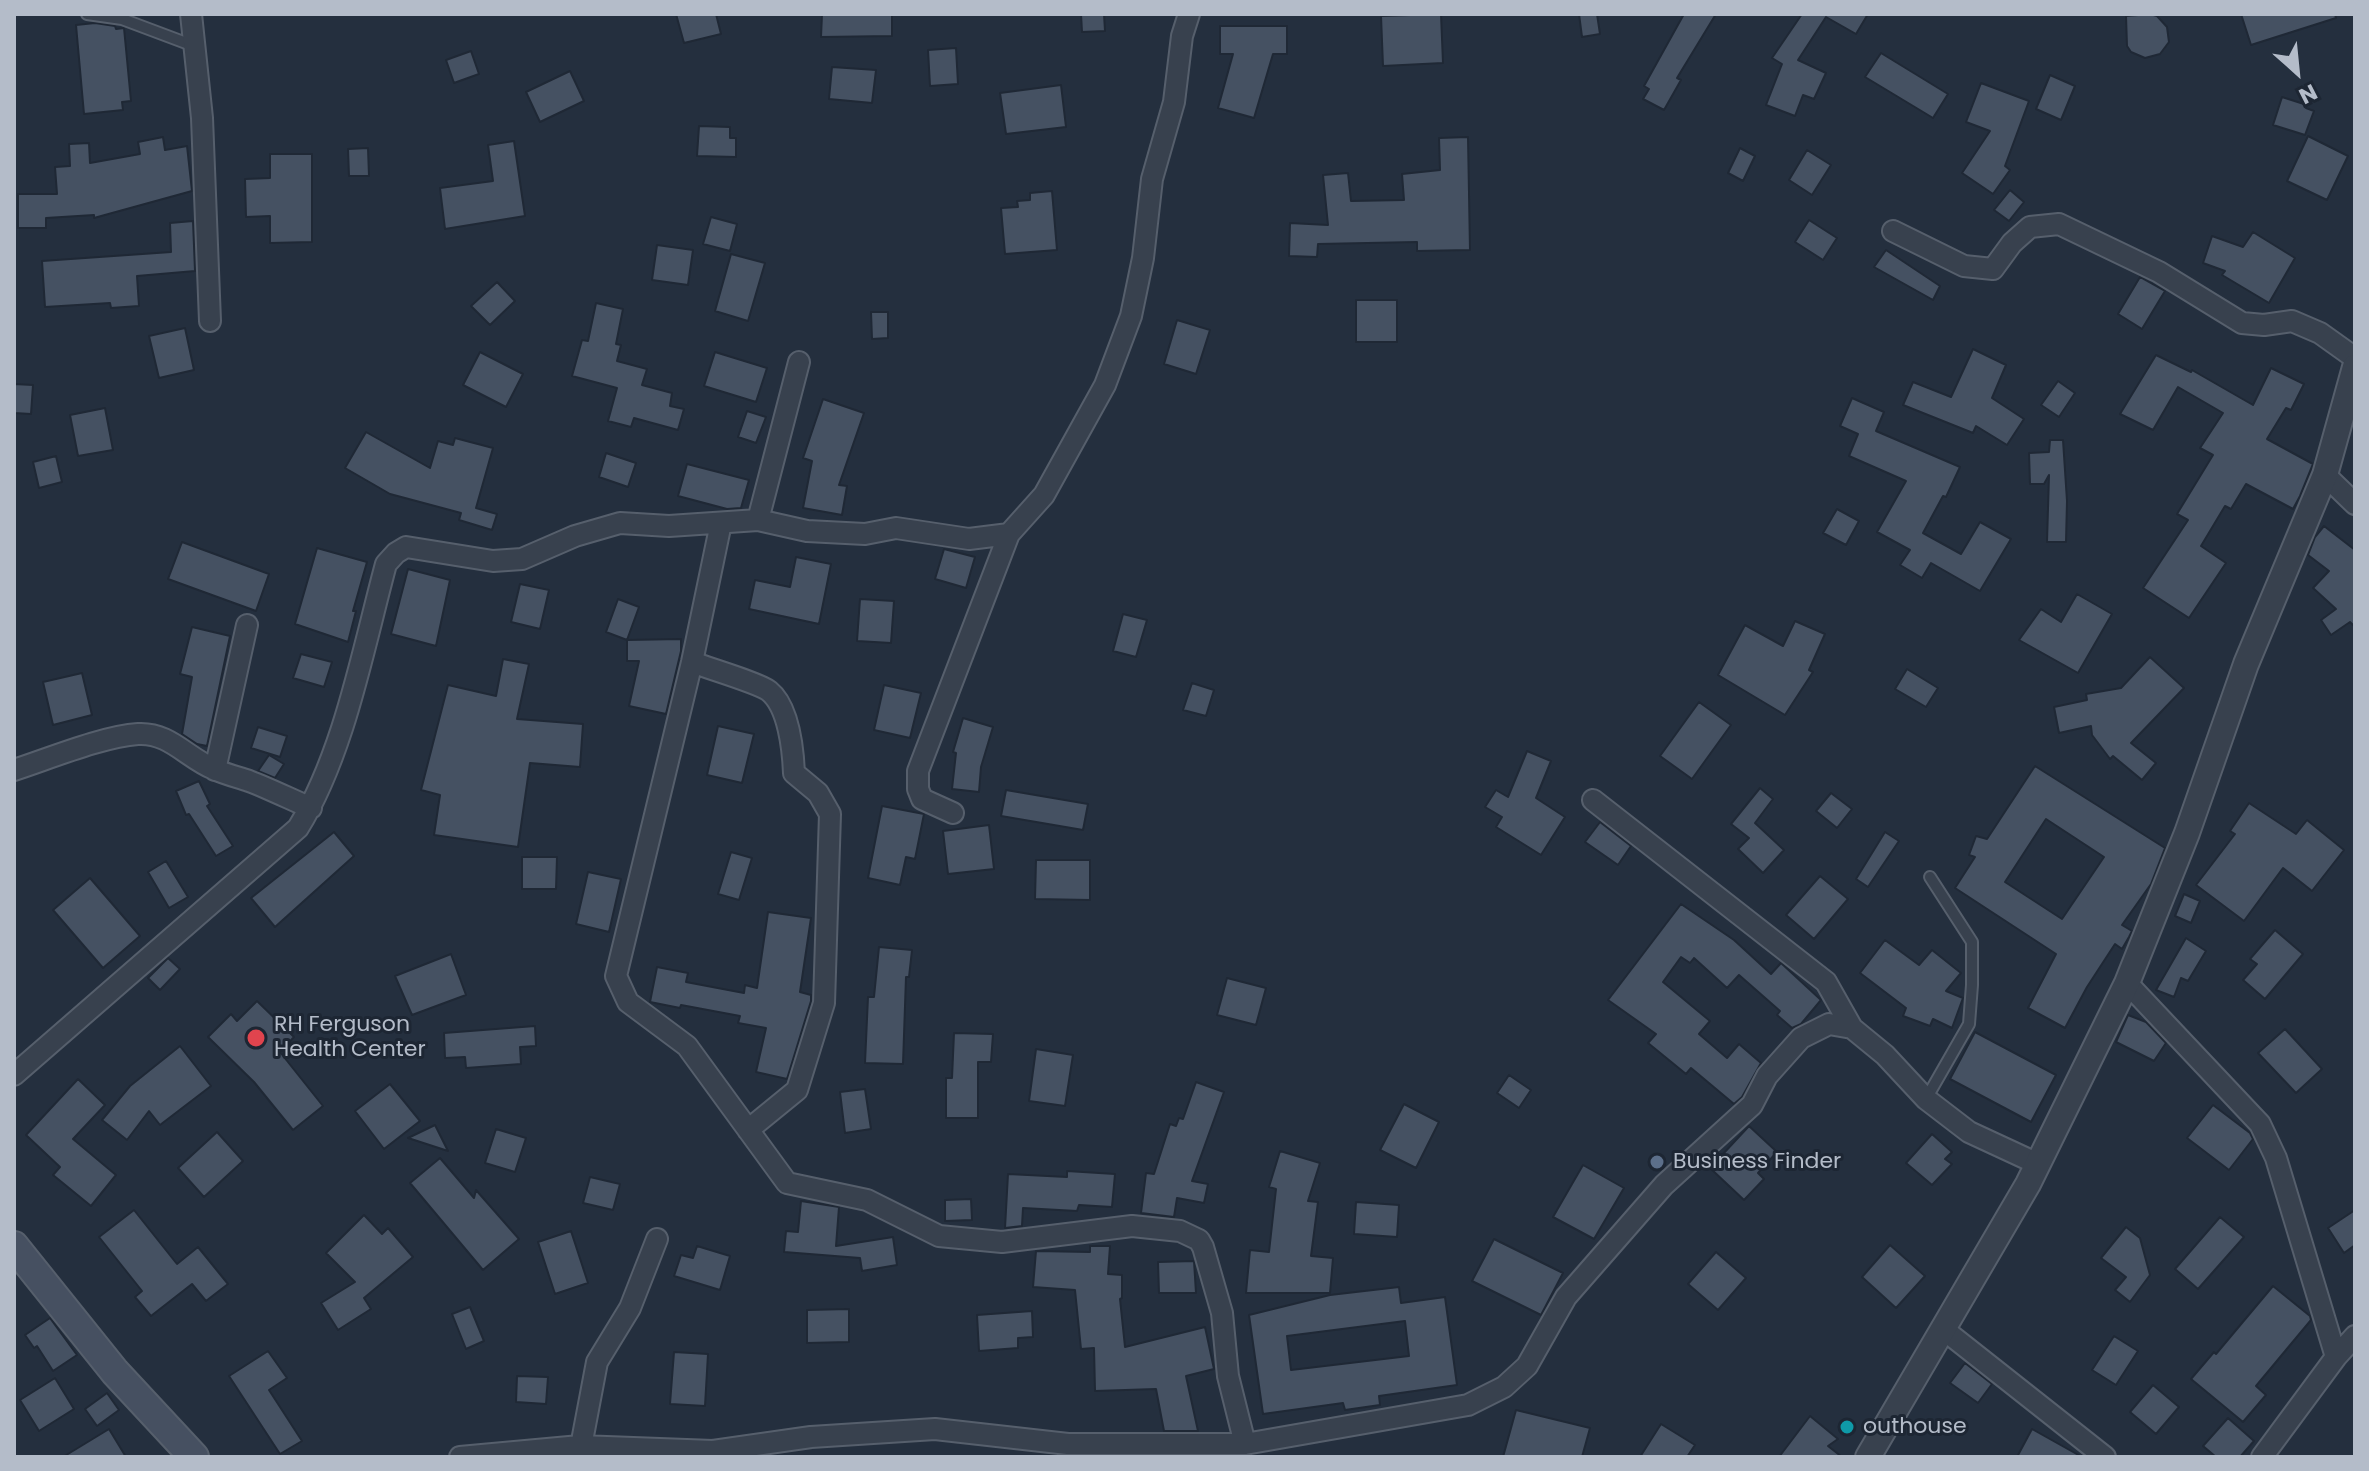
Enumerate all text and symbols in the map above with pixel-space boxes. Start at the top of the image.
north arrow [2257,32,2337,112]
text: N [2294,76,2323,111]
place label: RH Ferguson Health Center [274,1012,426,1064]
marker: RH Ferguson Health Center [245,1027,267,1049]
place label: Business Finder [1673,1149,1841,1175]
marker: Business Finder [1648,1153,1666,1171]
place label: outhouse [1863,1414,1967,1440]
marker: outhouse [1838,1418,1856,1436]

